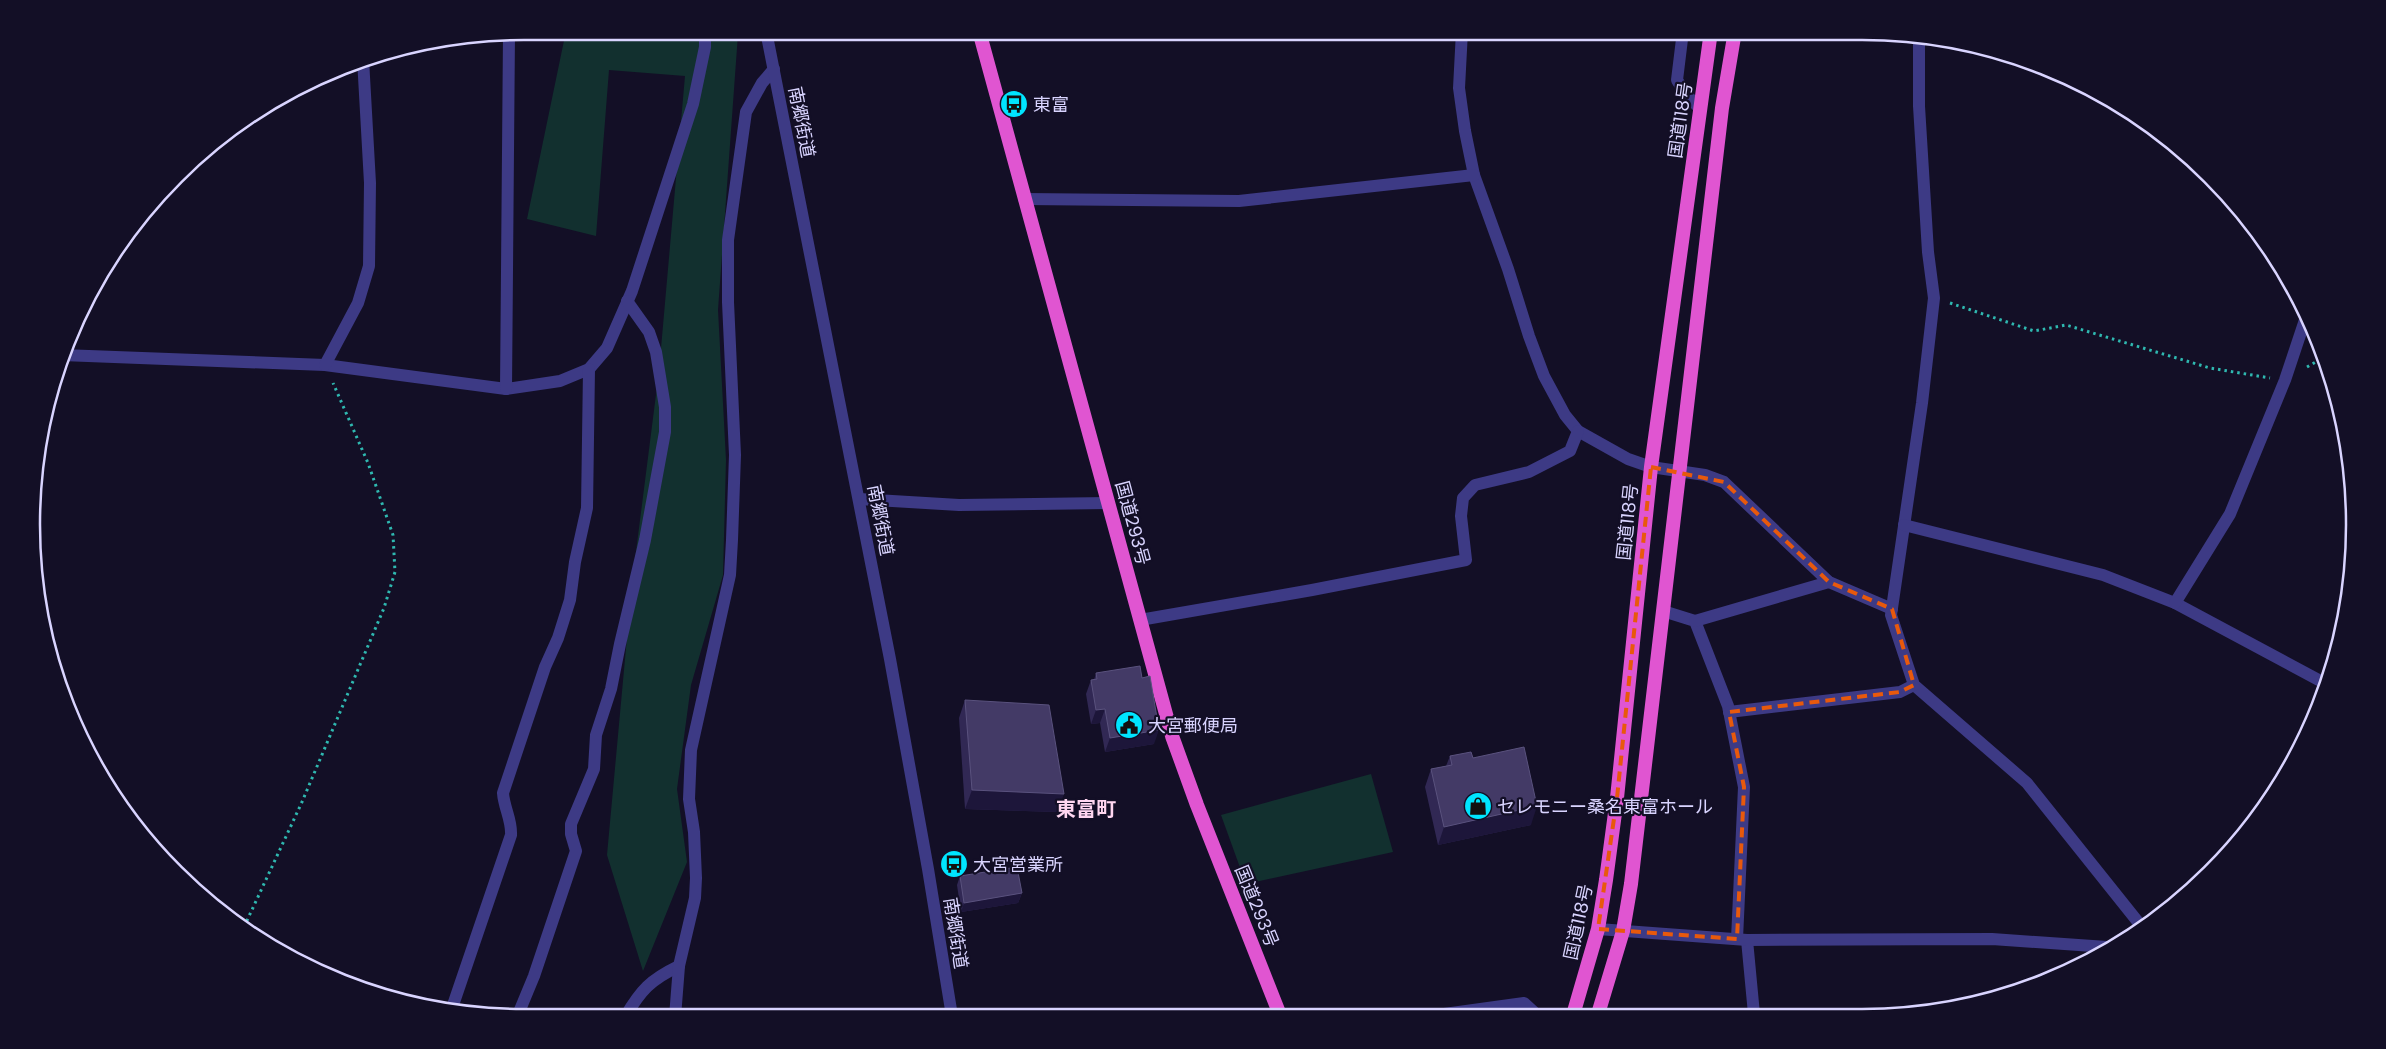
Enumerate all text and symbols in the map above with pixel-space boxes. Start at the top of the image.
street label: 国道118号 [1662,80,1698,160]
street label: 南郷街道 [783,84,821,160]
bus stop icon: 東富 [999,89,1029,119]
place label: 東富 [1033,92,1069,117]
street label: 国道293号 [1110,478,1156,568]
street label: 南郷街道 [862,482,900,558]
street label: 国道118号 [1611,482,1643,562]
public building icon: 大宮郵便局 [1114,710,1144,740]
place label: 大宮郵便局 [1148,713,1238,738]
shop icon: セレモニー桑名東富ホール [1463,791,1493,821]
place label: セレモニー桑名東富ホール [1497,794,1713,819]
district label: 東富町 [1056,795,1116,823]
bus stop icon: 大宮営業所 [939,849,969,879]
place label: 大宮営業所 [973,852,1063,877]
street label: 国道293号 [1229,861,1285,951]
street label: 国道118号 [1558,882,1598,962]
street label: 南郷街道 [938,895,974,971]

